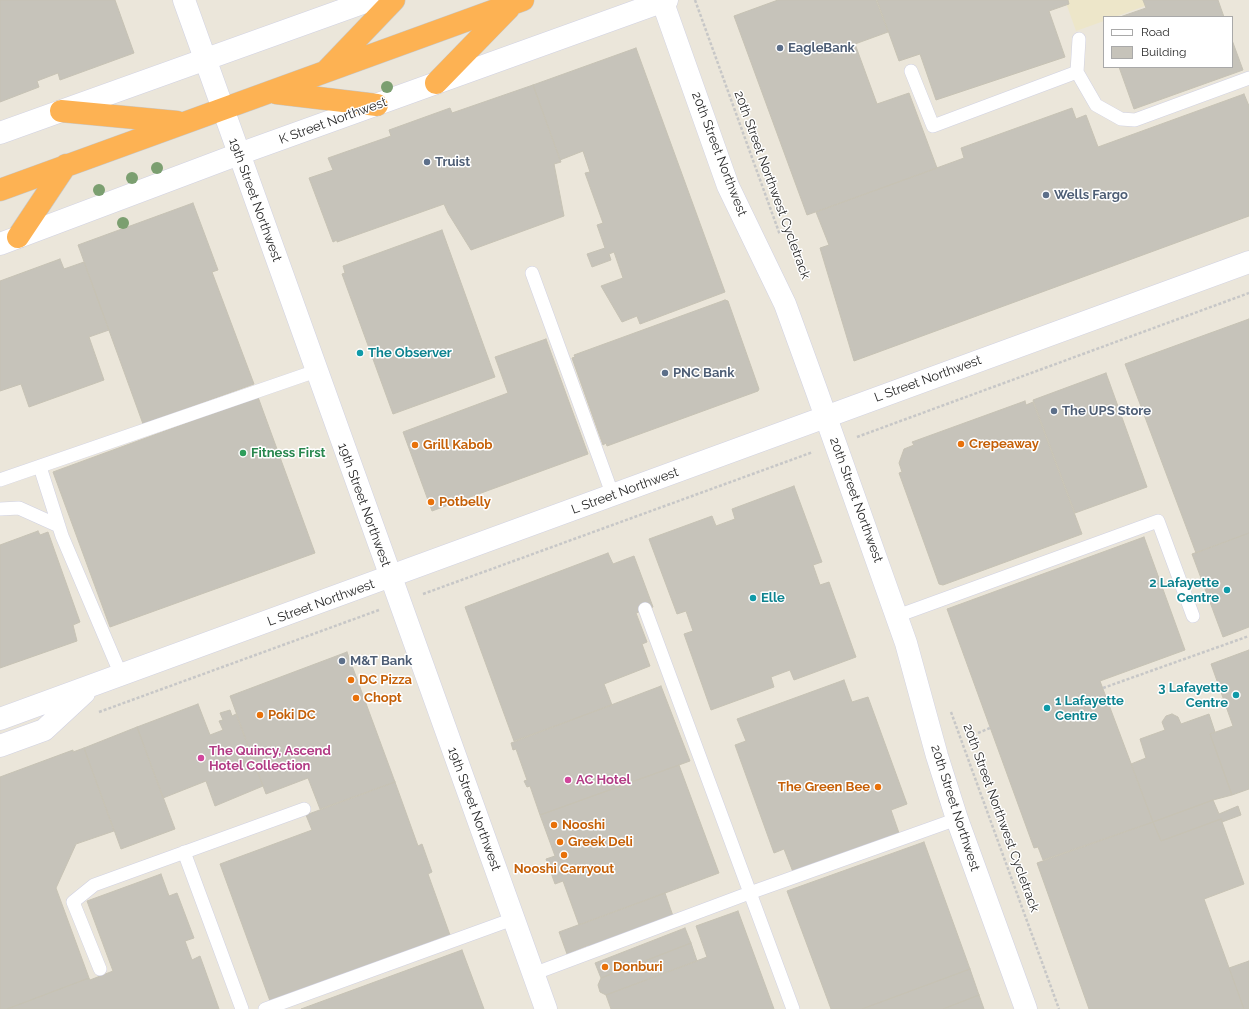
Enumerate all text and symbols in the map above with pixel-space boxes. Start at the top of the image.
legend [1103,16,1233,68]
text: Road [1141,25,1170,39]
place label: EagleBank [788,40,855,56]
marker: EagleBank [775,43,785,53]
text: Building [1141,45,1187,59]
street label: 20th Street Northwest Cycletrack [731,89,813,281]
street label: 20th Street Northwest [688,90,750,218]
street label: K Street Northwest [277,94,389,148]
street label: 19th Street Northwest [225,136,285,264]
place label: Truist [435,154,470,170]
marker: Truist [422,157,432,167]
place label: Wells Fargo [1054,187,1128,203]
marker: Wells Fargo [1041,190,1051,200]
place label: The Observer [368,345,452,361]
marker: The Observer [355,348,365,358]
street label: L Street Northwest [872,352,984,406]
place label: PNC Bank [673,365,734,381]
marker: PNC Bank [660,368,670,378]
place label: The UPS Store [1062,403,1151,419]
marker: The UPS Store [1049,406,1059,416]
street label: 20th Street Northwest [826,435,886,565]
place label: Crepeaway [969,436,1039,452]
place label: Grill Kabob [423,437,493,453]
marker: Crepeaway [956,439,966,449]
marker: Grill Kabob [410,440,420,450]
street label: 19th Street Northwest [334,441,394,569]
place label: Fitness First [251,445,326,461]
marker: Fitness First [238,448,248,458]
street label: L Street Northwest [569,464,681,518]
place label: Potbelly [439,494,491,510]
marker: Potbelly [426,497,436,507]
place label: 2 Lafayette Centre [1149,575,1219,606]
street label: L Street Northwest [265,576,377,630]
marker: 2 Lafayette Centre [1222,585,1232,595]
place label: Elle [761,590,785,606]
marker: Elle [748,593,758,603]
place label: M&T Bank [350,653,412,669]
marker: M&T Bank [337,656,347,666]
place label: DC Pizza [359,672,412,688]
marker: DC Pizza [346,675,356,685]
place label: 3 Lafayette Centre [1158,680,1228,711]
place label: Chopt [364,690,402,706]
marker: 3 Lafayette Centre [1231,690,1241,700]
marker: Chopt [351,693,361,703]
place label: 1 Lafayette Centre [1055,693,1124,724]
marker: 1 Lafayette Centre [1042,703,1052,713]
place label: Poki DC [268,707,316,723]
marker: Poki DC [255,710,265,720]
street label: 20th Street Northwest Cycletrack [960,722,1042,914]
place label: The Quincy, Ascend Hotel Collection [209,743,331,774]
street label: 20th Street Northwest [927,743,983,873]
street label: 19th Street Northwest [444,745,504,873]
marker: The Quincy, Ascend Hotel Collection [196,753,206,763]
place label: AC Hotel [576,772,631,788]
marker: AC Hotel [563,775,573,785]
place label: The Green Bee [778,779,870,795]
marker: The Green Bee [873,782,883,792]
place label: Nooshi [562,817,605,833]
marker: Nooshi [549,820,559,830]
place label: Greek Deli [568,834,633,850]
marker: Greek Deli [555,837,565,847]
marker: Nooshi Carryout [559,850,569,860]
place label: Nooshi Carryout [514,861,614,877]
place label: Donburi [613,959,663,975]
marker: Donburi [600,962,610,972]

